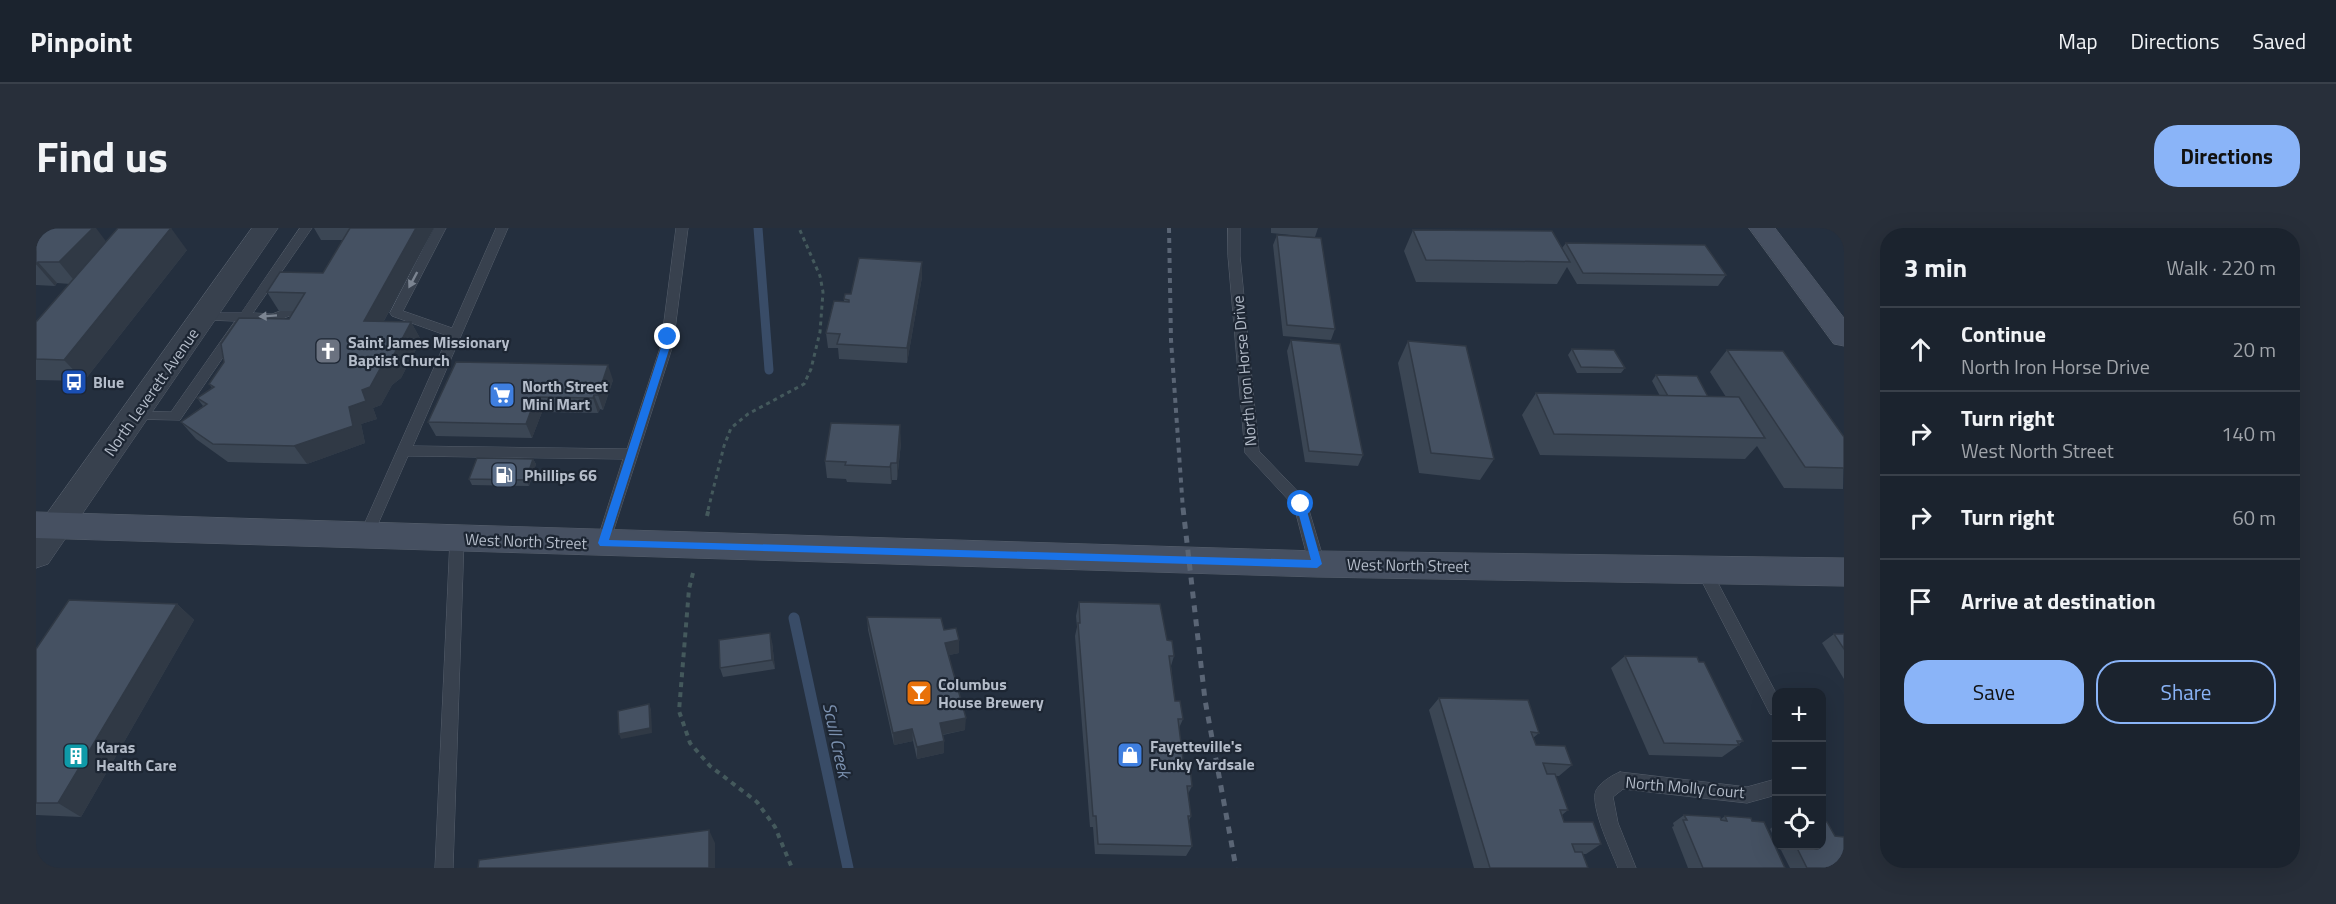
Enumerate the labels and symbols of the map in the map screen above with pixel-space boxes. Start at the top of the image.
one-way arrow [408,271,418,288]
street label: North Iron Horse Drive [1225,295,1263,447]
one-way arrow [258,312,277,321]
street label: North Leverett Avenue [98,323,204,461]
route end [654,323,680,349]
place label: Saint James Missionary Baptist Church [348,330,509,372]
church icon: Saint James Missionary Baptist Church [313,336,343,366]
bus stop icon: Blue [59,367,89,397]
place label: Blue [93,370,124,394]
place label: North Street Mini Mart [522,374,608,416]
supermarket icon: North Street Mini Mart [487,380,517,410]
fuel station icon: Phillips 66 [489,460,519,490]
place label: Phillips 66 [524,463,597,487]
route start [1287,490,1313,516]
street label: West North Street [465,527,588,555]
street label: West North Street [1347,552,1470,578]
place label: Columbus House Brewery [938,672,1044,714]
bar icon: Columbus House Brewery [904,678,934,708]
water label: Scull Creek [816,700,859,782]
place label: Fayetteville's Funky Yardsale [1150,734,1255,776]
place label: Karas Health Care [96,735,177,777]
shop icon: Fayetteville's Funky Yardsale [1115,740,1145,770]
building icon: Karas Health Care [61,741,91,771]
street label: North Molly Court [1624,770,1746,804]

